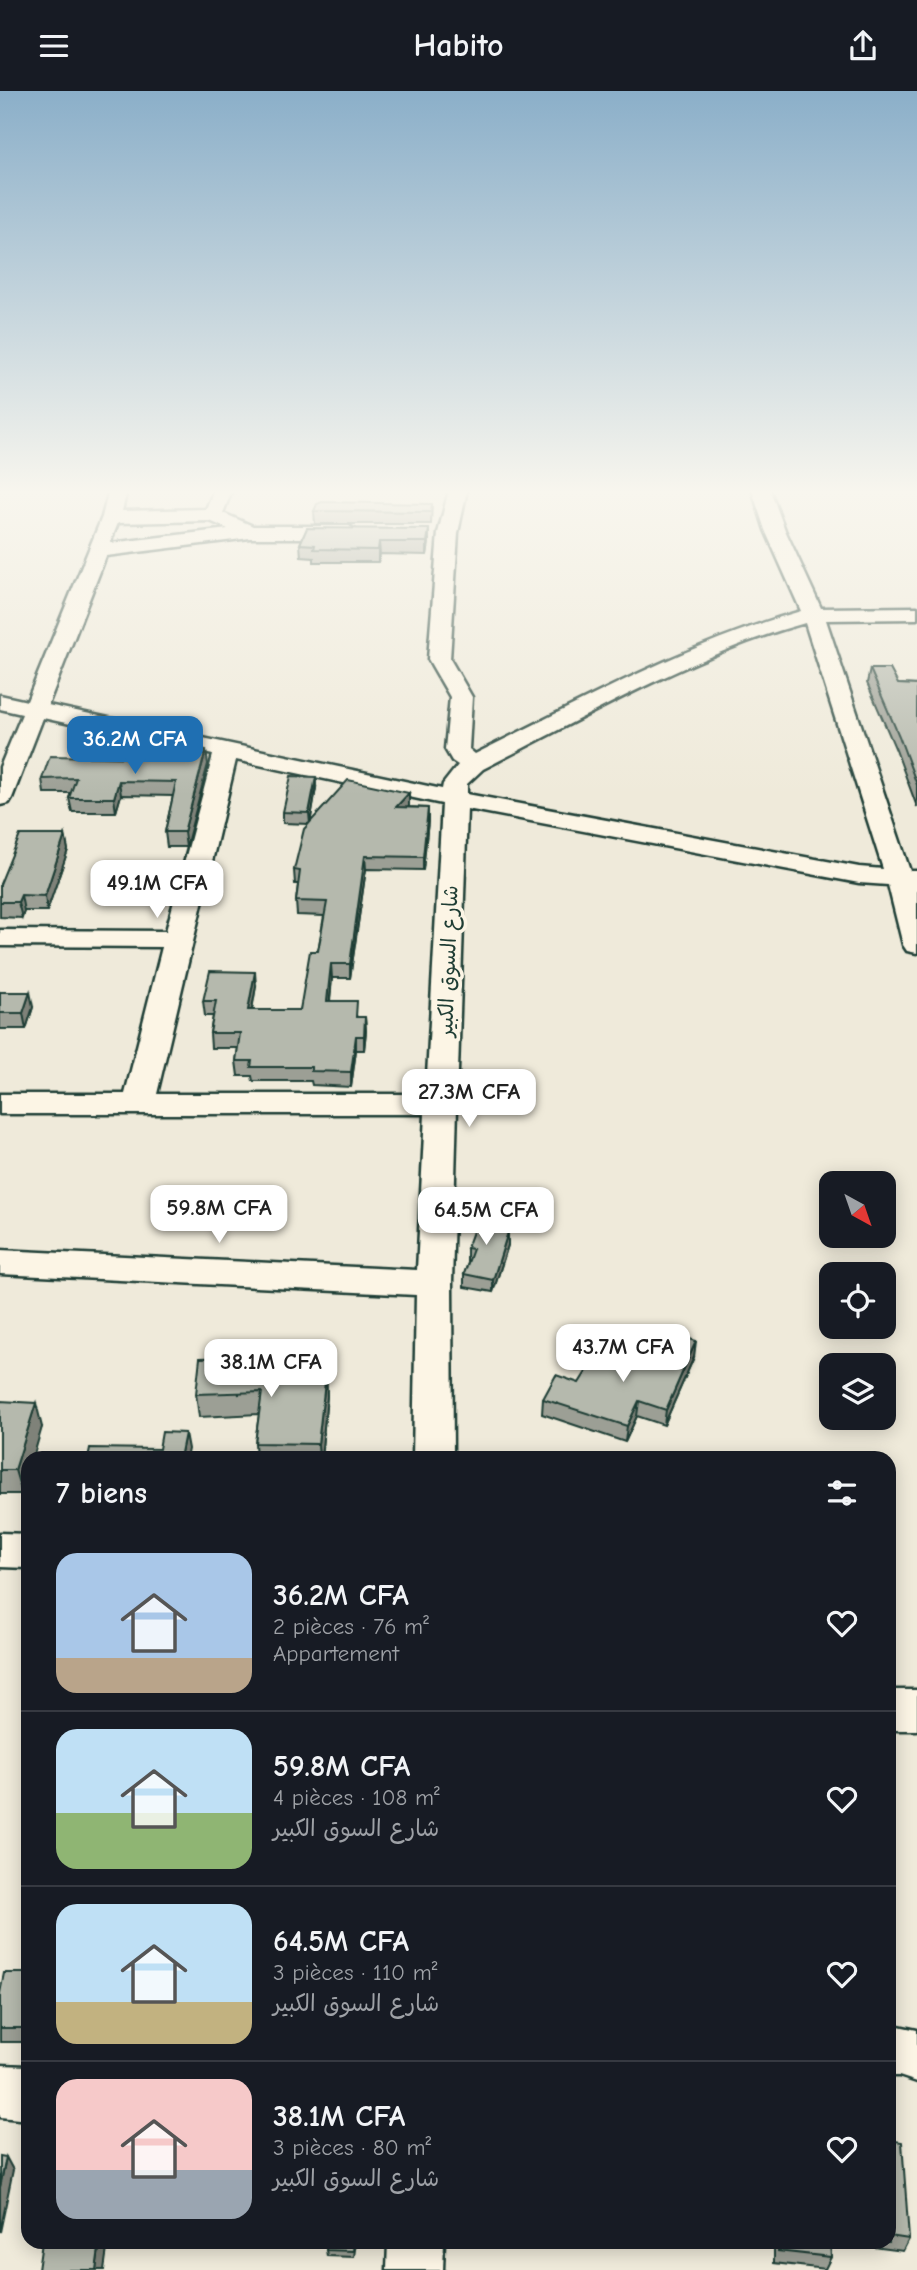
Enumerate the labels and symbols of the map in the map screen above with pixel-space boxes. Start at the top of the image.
pin: 36.2M CFA [55,717,215,776]
pin: 49.1M CFA [77,861,237,920]
street label: شارع السوق الكبير [433,885,466,1039]
pin: 27.3M CFA [389,1069,549,1129]
north arrow [819,1171,896,1248]
pin: 59.8M CFA [139,1185,299,1245]
pin: 64.5M CFA [406,1187,566,1247]
pin: 43.7M CFA [543,1325,703,1384]
pin: 38.1M CFA [191,1339,351,1399]

